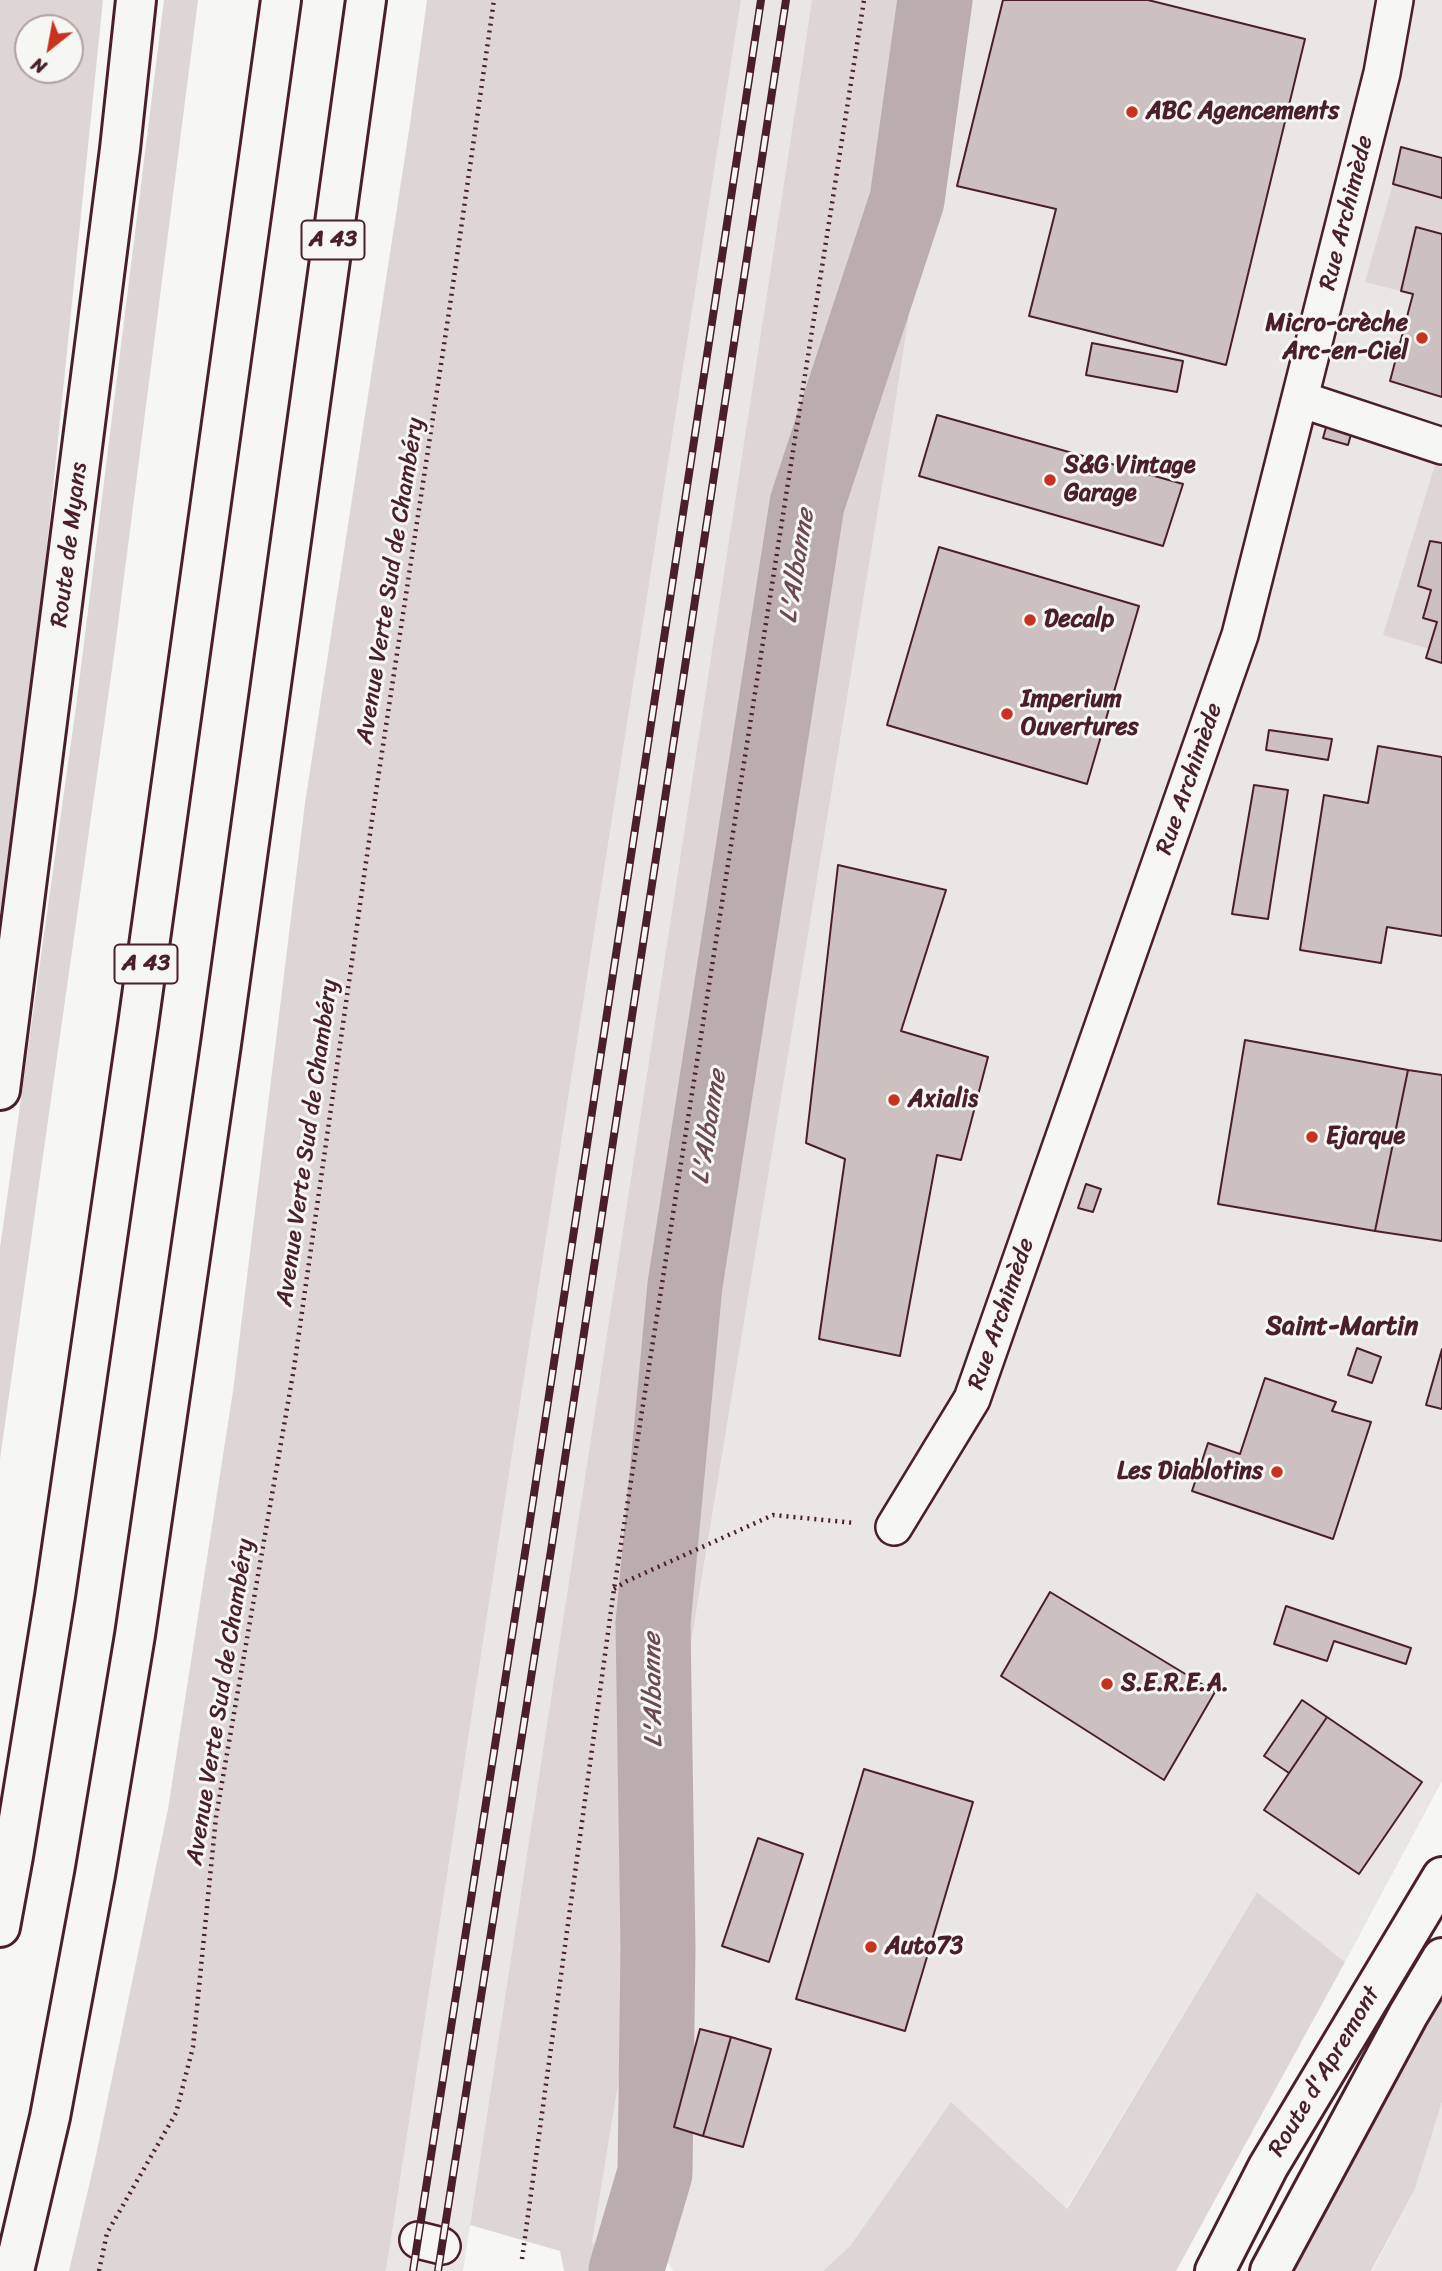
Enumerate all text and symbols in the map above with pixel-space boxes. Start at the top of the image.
north arrow [14,14,84,84]
text: N [25,48,53,83]
place label: ABC Agencements [1146,98,1339,126]
marker: ABC Agencements [1124,104,1140,120]
street label: Rue Archimède [1314,133,1380,293]
road number: A 43 [302,220,364,260]
place label: Micro-crèche Arc-en-Ciel [1266,310,1408,366]
marker: Micro-crèche Arc-en-Ciel [1414,330,1430,346]
street label: Avenue Verte Sud de Chambéry [351,416,431,746]
place label: S&G Vintage Garage [1064,452,1196,508]
street label: Route de Myans [46,461,94,629]
marker: S&G Vintage Garage [1042,472,1058,488]
water label: L'Albanne [774,507,822,625]
place label: Decalp [1044,606,1114,634]
marker: Decalp [1022,612,1038,628]
place label: Imperium Ouvertures [1021,686,1139,742]
street label: Rue Archimède [1151,699,1229,859]
marker: Imperium Ouvertures [999,706,1015,722]
road number: A 43 [114,945,178,984]
street label: Avenue Verte Sud de Chambéry [271,978,345,1308]
water label: L'Albanne [686,1068,734,1186]
place label: Axialis [908,1086,978,1114]
marker: Axialis [886,1092,902,1108]
place label: Ejarque [1326,1123,1405,1151]
marker: Ejarque [1304,1129,1320,1145]
street label: Rue Archimède [963,1234,1041,1394]
district label: Saint-Martin [1266,1311,1418,1343]
place label: Les Diablotins [1117,1458,1263,1486]
marker: Les Diablotins [1269,1464,1285,1480]
street label: Avenue Verte Sud de Chambéry [181,1537,261,1867]
water label: L'Albanne [637,1632,671,1748]
place label: S.E.R.E.A. [1121,1670,1229,1698]
marker: S.E.R.E.A. [1099,1676,1115,1692]
place label: Auto73 [885,1933,963,1961]
marker: Auto73 [863,1939,879,1955]
street label: Route d'Apremont [1263,1982,1387,2162]

